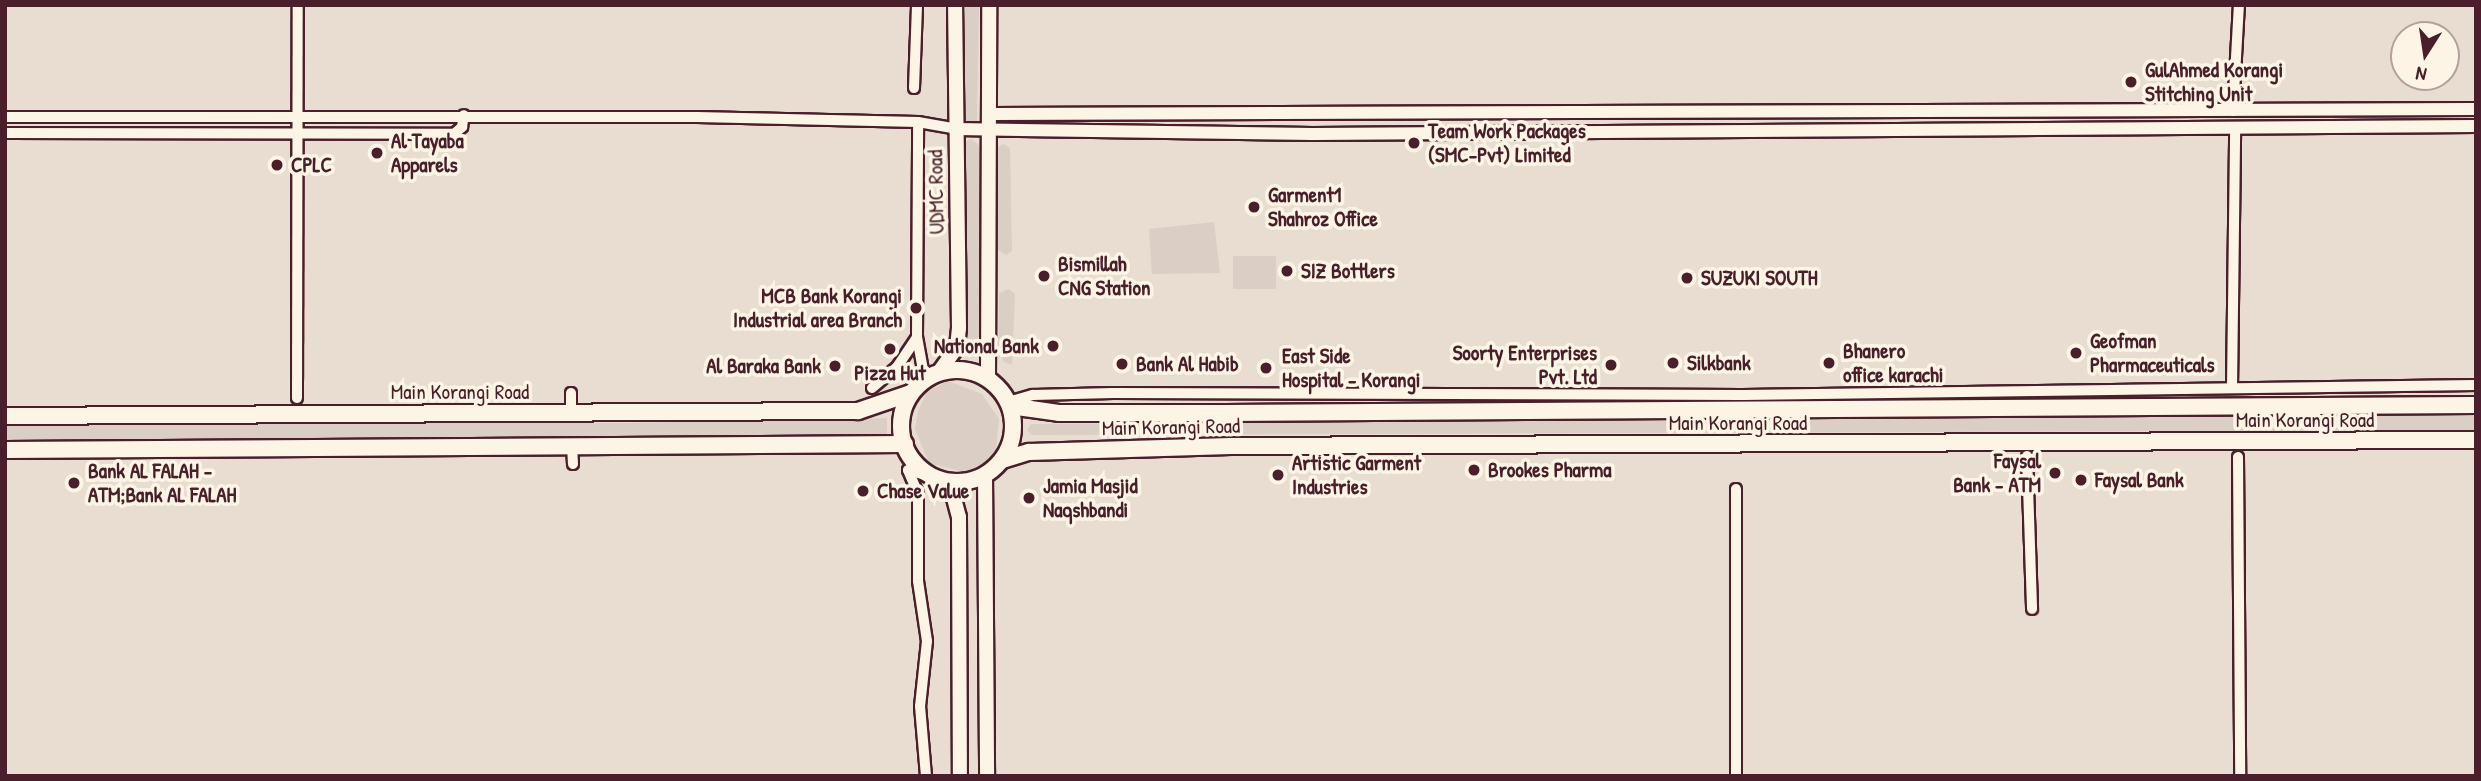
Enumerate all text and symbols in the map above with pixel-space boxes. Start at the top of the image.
north arrow [2390,21,2460,91]
place label: GulAhmed Korangi Stitching Unit [2145,57,2283,107]
text: N [2413,61,2429,88]
marker: GulAhmed Korangi Stitching Unit [2123,74,2139,90]
place label: Team Work Packages (SMC-Pvt) Limited [1428,118,1586,168]
place label: Al Tayaba Apparels [391,128,464,178]
marker: Team Work Packages (SMC-Pvt) Limited [1406,135,1422,151]
marker: Al Tayaba Apparels [369,145,385,161]
street label: UDMC Road [923,149,949,235]
place label: CPLC [291,152,332,178]
marker: CPLC [269,157,285,173]
place label: Garment1 Shahroz Office [1268,182,1378,232]
marker: Garment1 Shahroz Office [1246,199,1262,215]
place label: Bismillah CNG Station [1058,251,1151,301]
place label: SIZ Bottlers [1301,258,1395,284]
marker: SIZ Bottlers [1279,263,1295,279]
place label: SUZUKI SOUTH [1701,265,1818,291]
marker: Bismillah CNG Station [1036,268,1052,284]
marker: SUZUKI SOUTH [1679,270,1695,286]
place label: MCB Bank Korangi Industrial area Branch [733,283,902,333]
marker: MCB Bank Korangi Industrial area Branch [908,300,924,316]
place label: Geofman Pharmaceuticals [2090,328,2215,378]
place label: National Bank [934,333,1039,359]
marker: National Bank [1045,338,1061,354]
place label: Bhanero office karachi [1843,338,1943,388]
place label: Soorty Enterprises Pvt. Ltd [1453,340,1597,390]
marker: Pizza Hut [882,341,898,357]
place label: East Side Hospital - Korangi [1282,343,1421,393]
marker: Geofman Pharmaceuticals [2068,345,2084,361]
place label: Silkbank [1687,350,1751,376]
place label: Bank Al Habib [1136,351,1239,377]
place label: Al Baraka Bank [706,353,821,379]
marker: Silkbank [1665,355,1681,371]
marker: Bhanero office karachi [1821,355,1837,371]
marker: Bank Al Habib [1114,356,1130,372]
marker: Soorty Enterprises Pvt. Ltd [1603,357,1619,373]
marker: Al Baraka Bank [827,358,843,374]
marker: East Side Hospital - Korangi [1256,358,1276,378]
place label: Pizza Hut [854,360,926,386]
street label: Main Korangi Road [391,379,529,405]
street label: Main Korangi Road [2236,407,2374,433]
street label: Main Korangi Road [1669,410,1807,436]
street label: Main Korangi Road [1102,413,1240,441]
place label: Faysal Bank - ATM [1953,448,2041,498]
place label: Artistic Garment Industries [1292,450,1421,500]
place label: Brookes Pharma [1488,457,1611,483]
place label: Bank AL FALAH - ATM;Bank AL FALAH [88,458,236,508]
marker: Brookes Pharma [1466,462,1482,478]
marker: Faysal Bank - ATM [2047,465,2063,481]
marker: Artistic Garment Industries [1270,467,1286,483]
place label: Faysal Bank [2095,467,2184,493]
marker: Faysal Bank [2073,472,2089,488]
place label: Jamia Masjid Naqshbandi [1043,473,1138,523]
marker: Bank AL FALAH - ATM;Bank AL FALAH [66,475,82,491]
place label: Chase Value [877,478,969,504]
marker: Chase Value [855,483,871,499]
marker: Jamia Masjid Naqshbandi [1021,490,1037,506]

